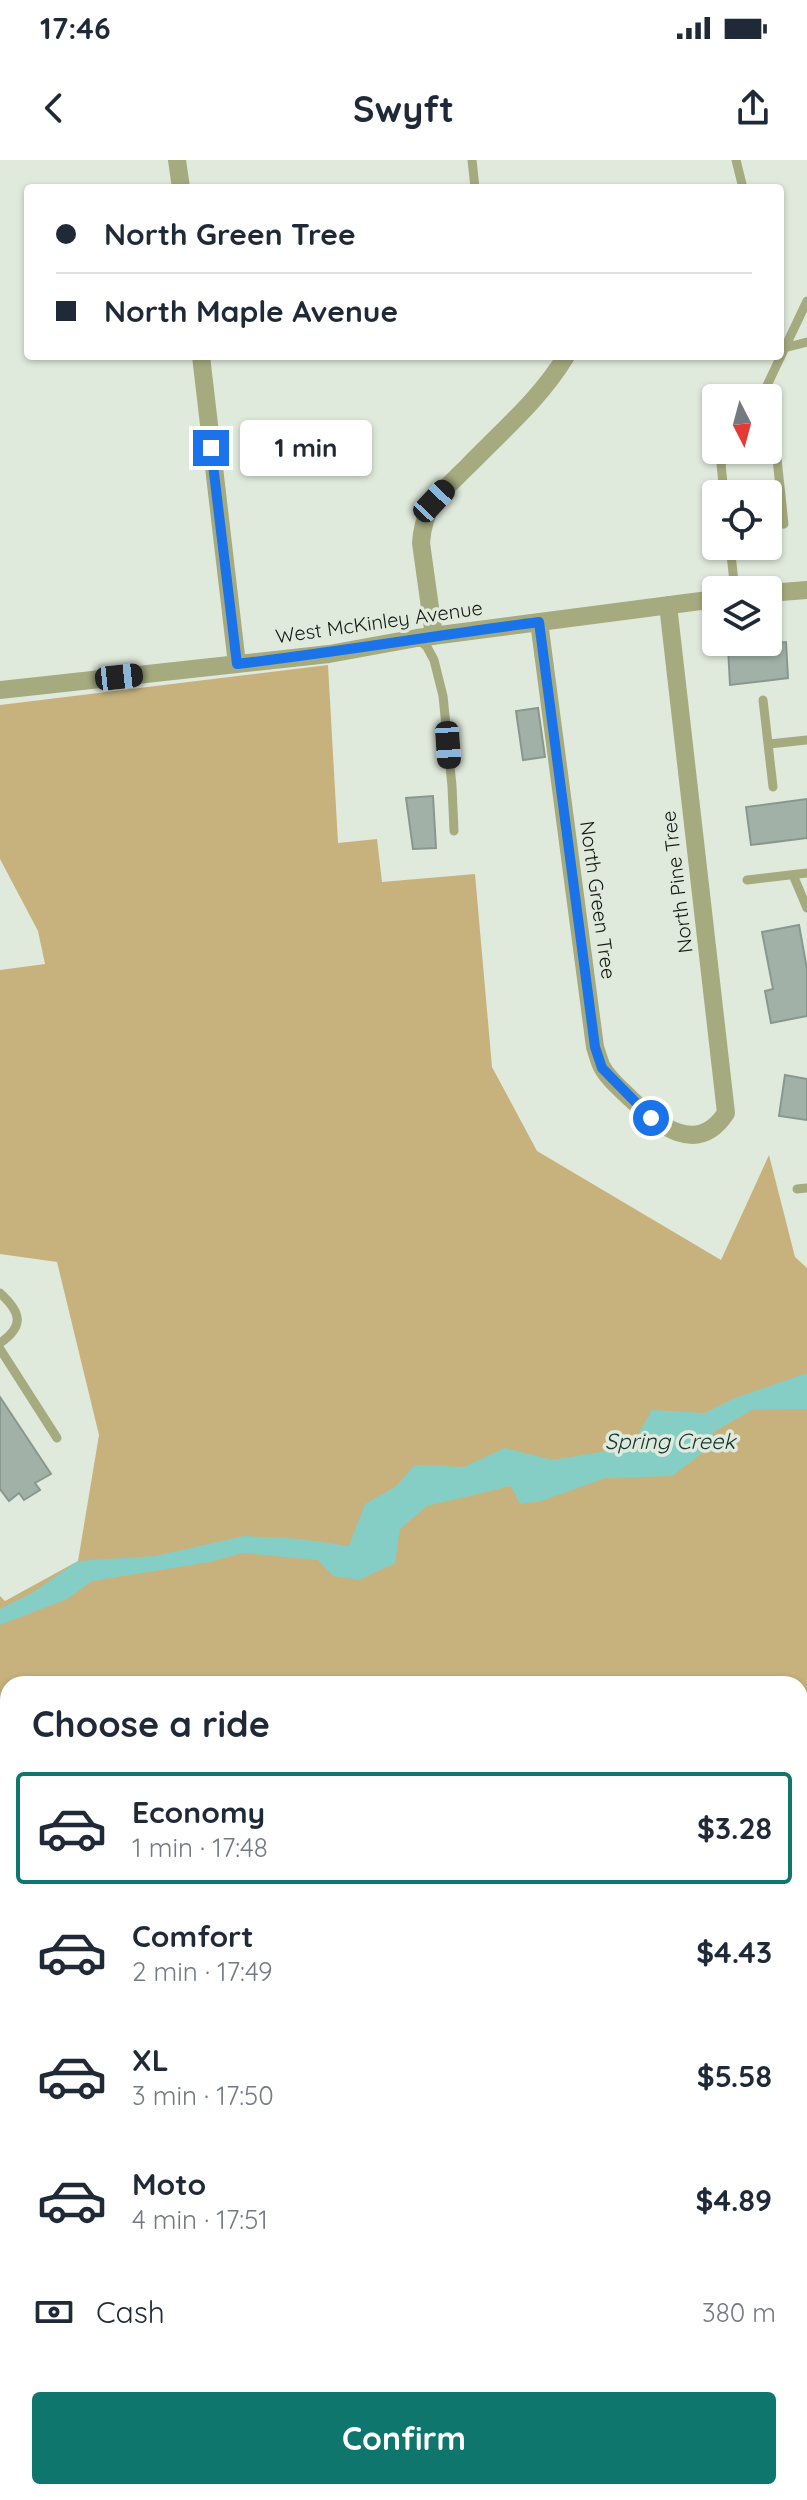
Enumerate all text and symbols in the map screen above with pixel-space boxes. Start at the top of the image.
text: 17:46 [40,9,111,47]
icon: back [32,86,76,130]
text: Swyft [353,86,454,131]
icon: share [731,86,775,130]
text: North Green Tree [104,215,356,253]
text: North Maple Avenue [104,292,398,330]
north arrow [702,384,782,464]
map controls [702,384,782,656]
callout: 1 min [239,420,371,476]
route end [193,430,229,466]
text: 1 min [275,431,338,464]
car [409,475,459,527]
button: locate [702,480,782,560]
button: layers [702,576,782,656]
street label: West McKinley Avenue [274,595,484,648]
car [94,663,144,691]
car [434,720,462,770]
street label: North Pine Tree [655,809,698,955]
street label: North Green Tree [575,819,622,981]
route start [633,1100,669,1136]
water label: Spring Creek [605,1427,737,1455]
text: Choose a ride [32,1701,270,1746]
icon: car [36,1792,108,1864]
text: Economy [132,1793,265,1831]
text: $3.28 [697,1809,772,1847]
text: 1 min · 17:48 [132,1831,268,1864]
icon: car [36,1916,108,1988]
text: Comfort [132,1917,253,1955]
text: $4.43 [696,1933,772,1971]
text: 2 min · 17:49 [132,1955,273,1988]
icon: car [36,2040,108,2112]
text: XL [132,2041,169,2079]
text: $5.58 [697,2057,772,2095]
text: 3 min · 17:50 [132,2079,274,2112]
icon: car [36,2164,108,2236]
text: Moto [132,2165,206,2203]
text: $4.89 [696,2181,772,2219]
text: 4 min · 17:51 [132,2203,268,2236]
icon: cash [32,2290,76,2334]
text: Cash [96,2293,165,2331]
text: 380 m [702,2296,776,2329]
button: Confirm [32,2392,776,2484]

